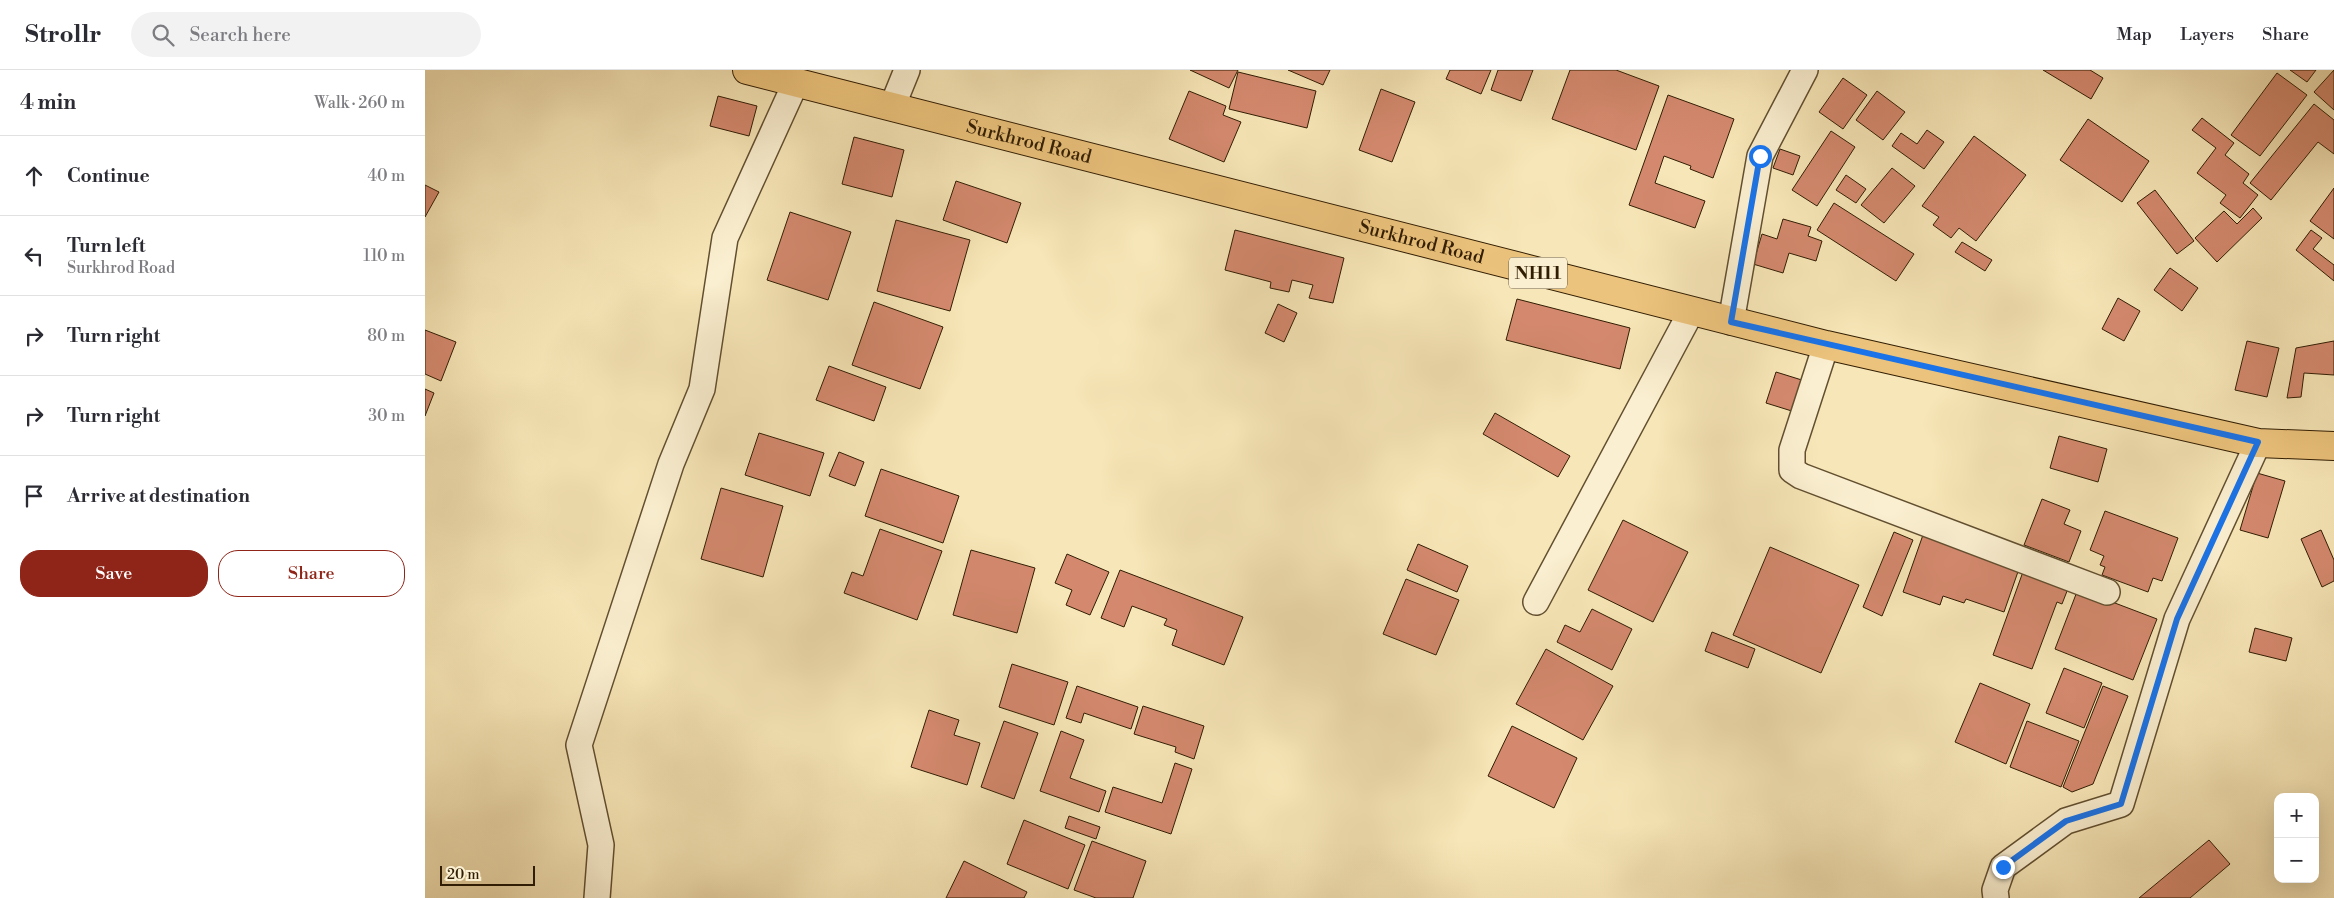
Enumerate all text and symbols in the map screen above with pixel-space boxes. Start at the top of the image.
search box [131,12,481,57]
text: Strollr [25,20,101,50]
icon: search [149,21,177,49]
text: Search here [189,23,291,47]
text: Map [2117,23,2152,46]
text: Layers [2180,23,2234,46]
text: Share [2262,23,2309,46]
text: 4 min [20,90,76,116]
text: Walk · 260 m [314,93,405,113]
street label: Surkhrod Road [964,114,1094,169]
route start [1749,145,1772,168]
icon: ahead [20,162,48,190]
text: Continue [67,164,150,188]
text: 40 m [368,166,405,186]
street label: Surkhrod Road [1356,214,1487,269]
text: Turn left [67,234,146,258]
icon: left [20,242,48,270]
text: 110 m [363,246,405,266]
text: Surkhrod Road [67,258,175,278]
road number: NH11 [1509,258,1567,288]
icon: right [20,322,48,350]
text: Turn right [67,324,160,348]
text: 80 m [367,326,405,346]
icon: right [20,402,48,430]
text: Turn right [67,404,160,428]
text: 30 m [368,406,405,426]
icon: arrive [20,482,48,510]
text: Arrive at destination [67,484,250,508]
button: Save [20,550,208,597]
button: Share [218,550,405,597]
map controls [2274,793,2319,883]
button: + [2274,793,2319,838]
button: − [2274,838,2319,883]
route end [1992,856,2015,879]
scale bar [440,863,535,886]
text: 20 m [447,866,479,884]

